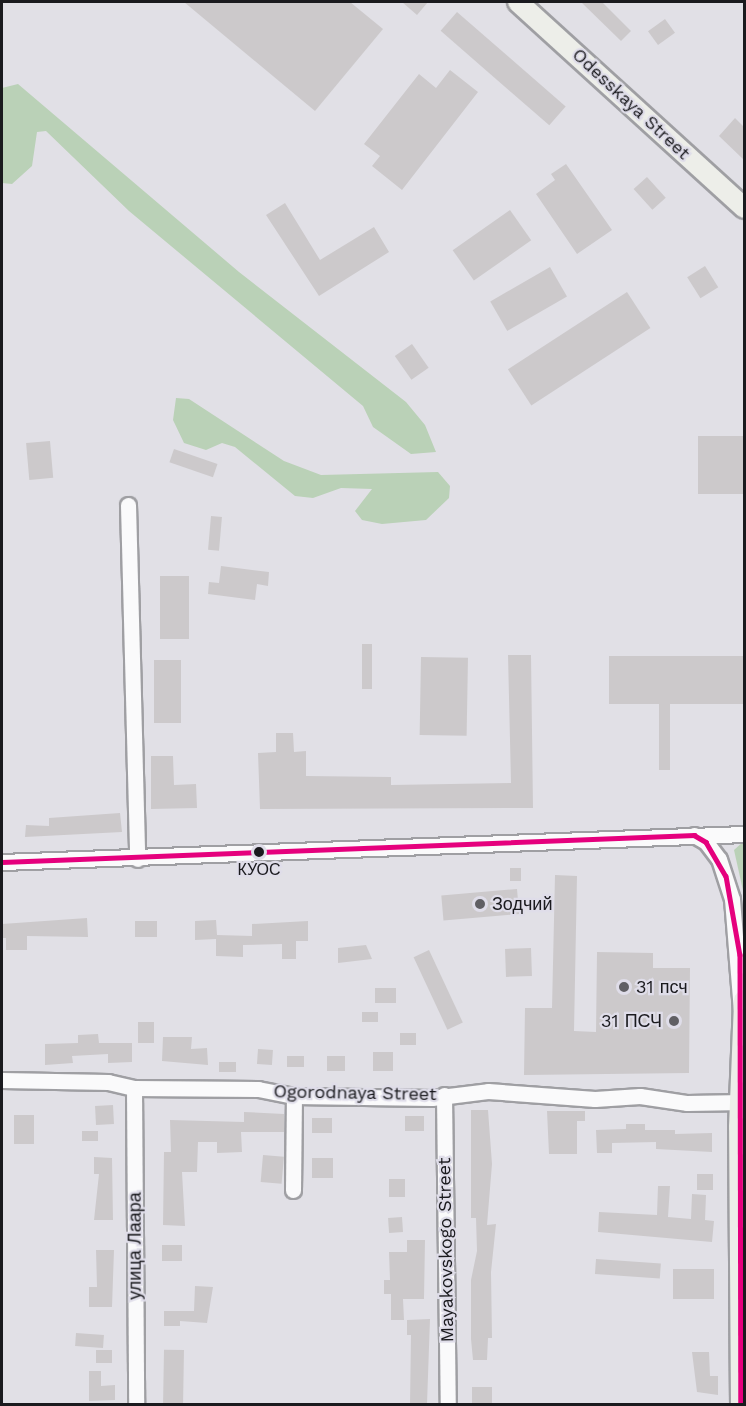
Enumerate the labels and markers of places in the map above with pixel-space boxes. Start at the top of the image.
marker: КУОС [253,846,265,858]
place label: КУОС [237,860,281,880]
place label: Зодчий [492,893,552,915]
marker: Зодчий [473,897,487,911]
place label: 31 псч [636,976,688,998]
marker: 31 псч [617,980,631,994]
place label: 31 ПСЧ [601,1010,662,1032]
marker: 31 ПСЧ [667,1014,681,1028]

